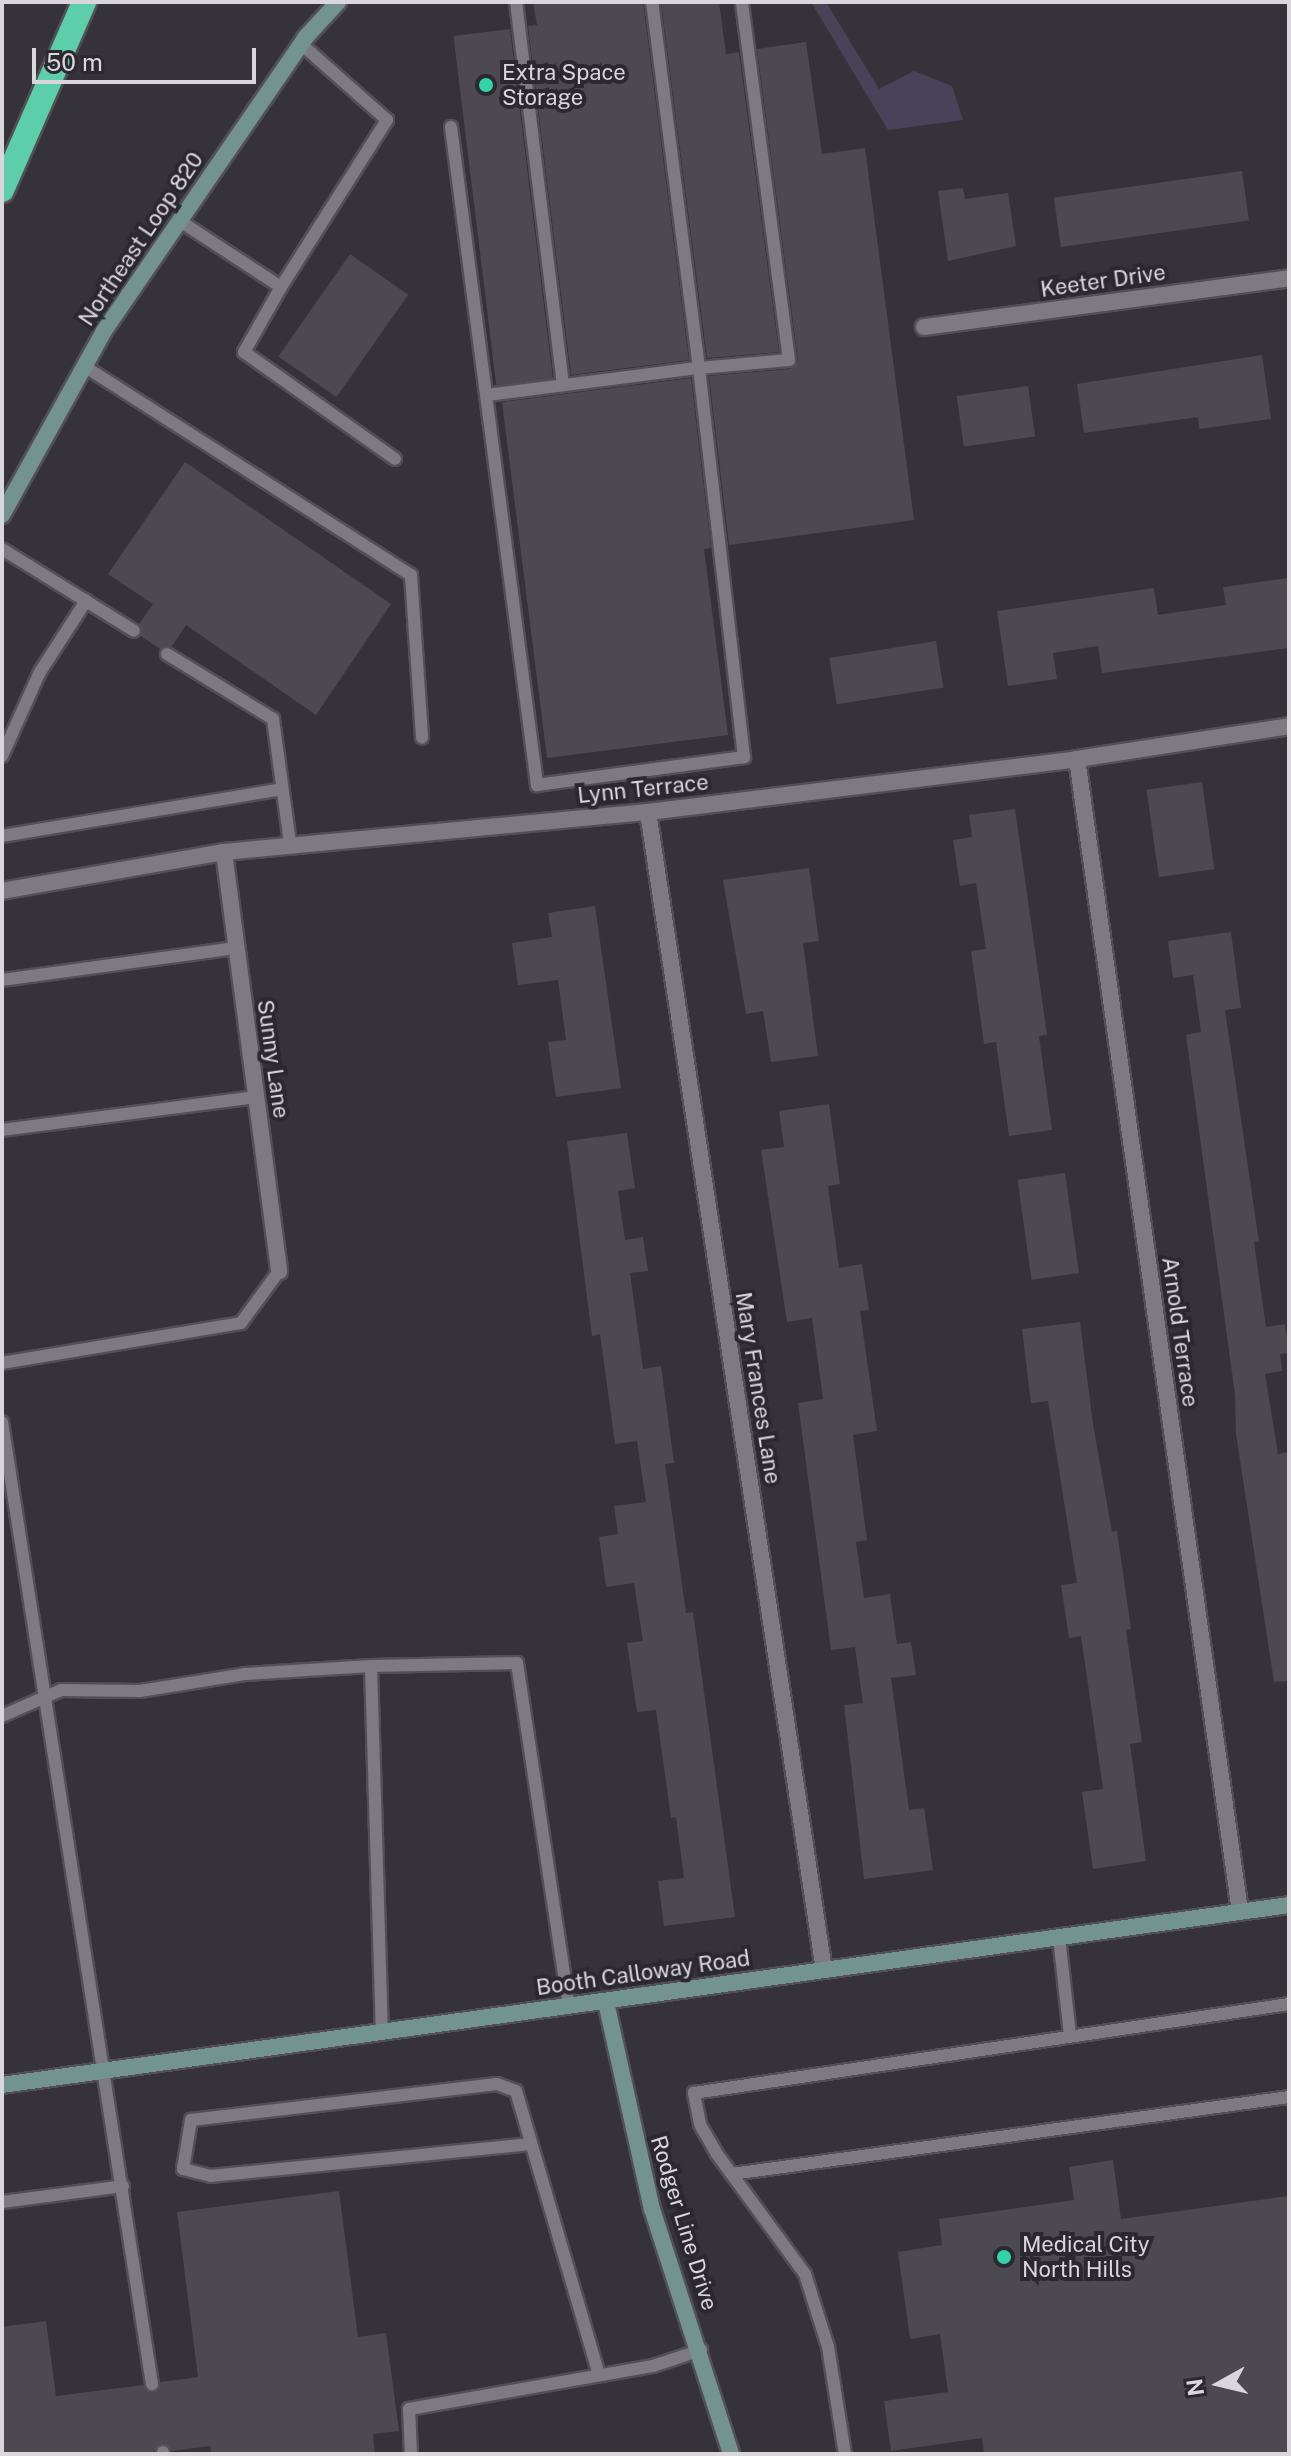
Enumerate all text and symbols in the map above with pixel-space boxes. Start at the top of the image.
scale bar [36,32,260,82]
text: 50 m [46,48,103,76]
place label: Extra Space Storage [502,59,626,110]
marker: Extra Space Storage [477,76,495,94]
street label: Northeast Loop 820 [73,147,209,331]
street label: Keeter Drive [1039,259,1167,303]
street label: Lynn Terrace [576,769,710,809]
street label: Sunny Lane [252,998,294,1120]
street label: Arnold Terrace [1156,1255,1204,1409]
street label: Mary Frances Lane [730,1290,786,1486]
street label: Booth Calloway Road [534,1945,752,2001]
street label: Rodger Line Drive [645,2132,723,2314]
place label: Medical City North Hills [1022,2231,1149,2282]
marker: Medical City North Hills [993,2246,1015,2268]
north arrow [1179,2344,1259,2424]
text: N [1181,2377,1209,2398]

